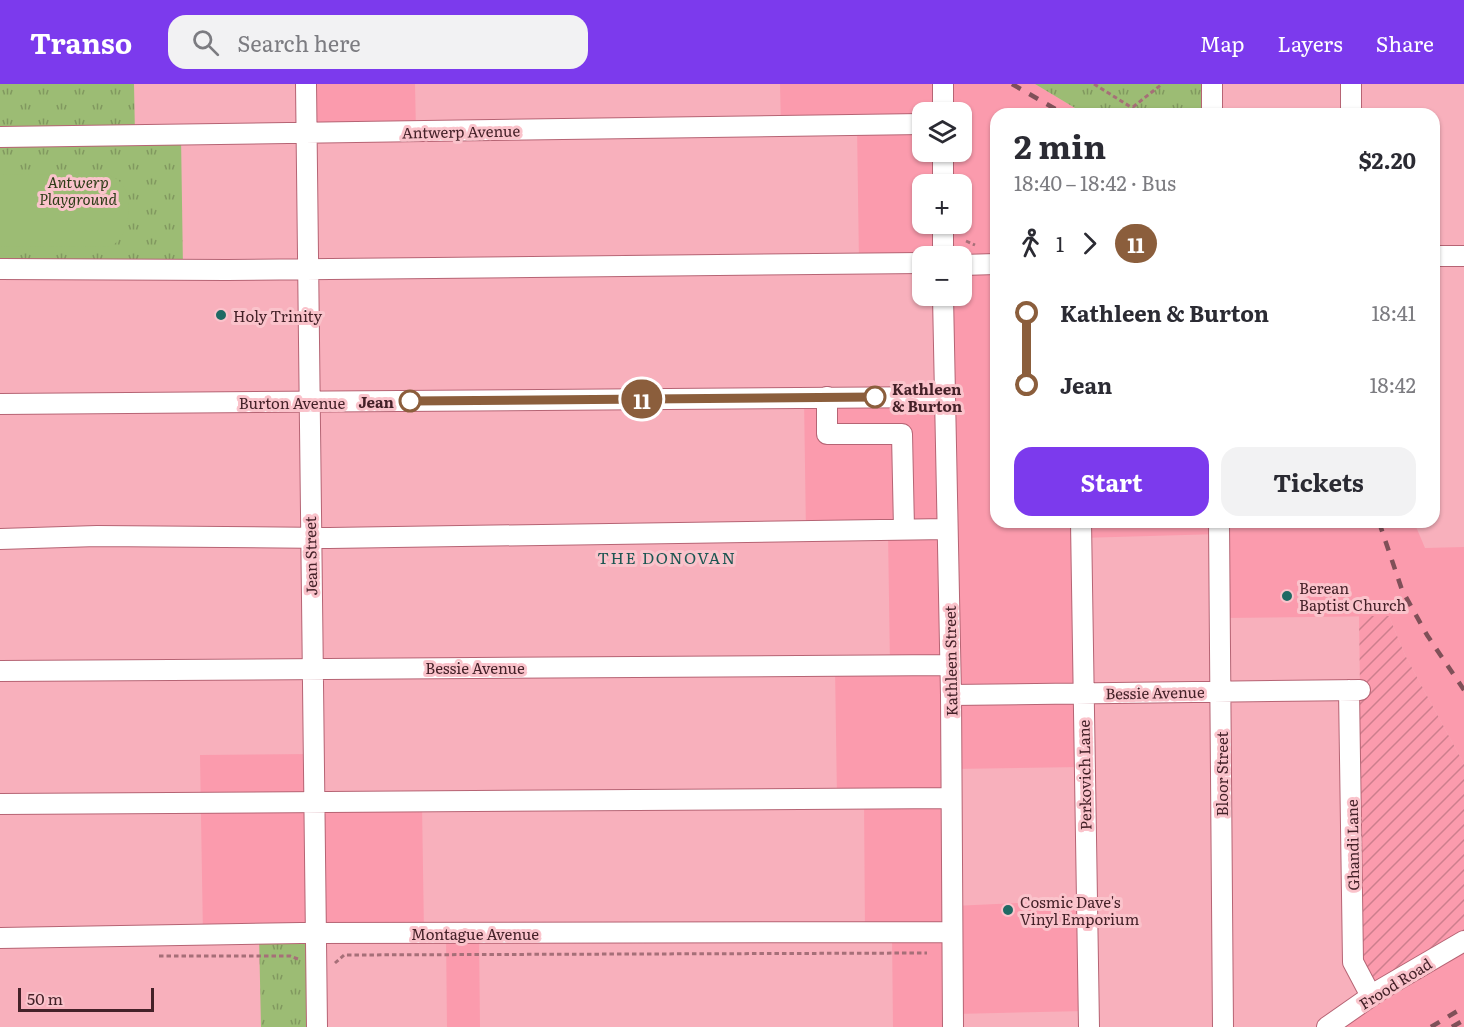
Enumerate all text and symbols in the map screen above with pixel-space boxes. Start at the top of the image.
search box [168,15,588,69]
text: Transo [30,21,132,63]
icon: search [189,26,222,59]
text: Search here [237,26,361,59]
text: Map [1200,27,1245,58]
text: Layers [1278,27,1343,58]
text: Share [1376,27,1434,58]
map controls [912,102,972,306]
button: layers [912,102,972,162]
street label: Antwerp Avenue [402,118,521,144]
text: 2 min [1014,120,1106,169]
text: $2.20 [1358,143,1416,176]
text: 18:40 – 18:42 · Bus [1014,167,1176,197]
park label: Antwerp Playground [39,170,117,210]
button: + [912,174,972,234]
icon: walk [1014,227,1047,260]
icon: forward [1073,227,1106,260]
text: 1 [1056,228,1064,258]
text: 11 [1127,228,1145,259]
button: − [912,246,972,306]
text: Kathleen & Burton [1060,296,1269,329]
text: 18:41 [1371,297,1416,327]
place label: Holy Trinity [233,304,322,327]
marker: Holy Trinity [214,308,228,322]
text: Jean [1060,368,1112,401]
text: 18:42 [1369,369,1416,399]
place label: Kathleen & Burton [892,377,963,417]
line badge: 11 [615,380,669,418]
text: 11 [633,384,651,415]
marker: Kathleen & Burton [864,386,886,408]
place label: Jean [358,390,395,413]
marker: Jean [399,390,421,412]
street label: Burton Avenue [239,391,346,414]
button: Start [1014,447,1209,516]
button: Tickets [1221,447,1416,516]
street label: Jean Street [298,516,322,596]
district label: THE DONOVAN [597,545,737,569]
place label: Berean Baptist Church [1299,576,1406,616]
marker: Berean Baptist Church [1280,589,1294,603]
street label: Kathleen Street [938,605,962,717]
street label: Bessie Avenue [425,656,525,679]
street label: Bessie Avenue [1105,680,1205,704]
street label: Perkovich Lane [1072,719,1096,830]
street label: Bloor Street [1210,731,1233,817]
street label: Ghandi Lane [1340,799,1364,891]
place label: Cosmic Dave's Vinyl Emporium [1020,890,1140,930]
marker: Cosmic Dave's Vinyl Emporium [1001,903,1015,917]
street label: Montague Avenue [411,922,539,945]
street label: Frood Road [1354,952,1436,1014]
scale bar [18,985,154,1012]
text: 50 m [27,986,63,1010]

